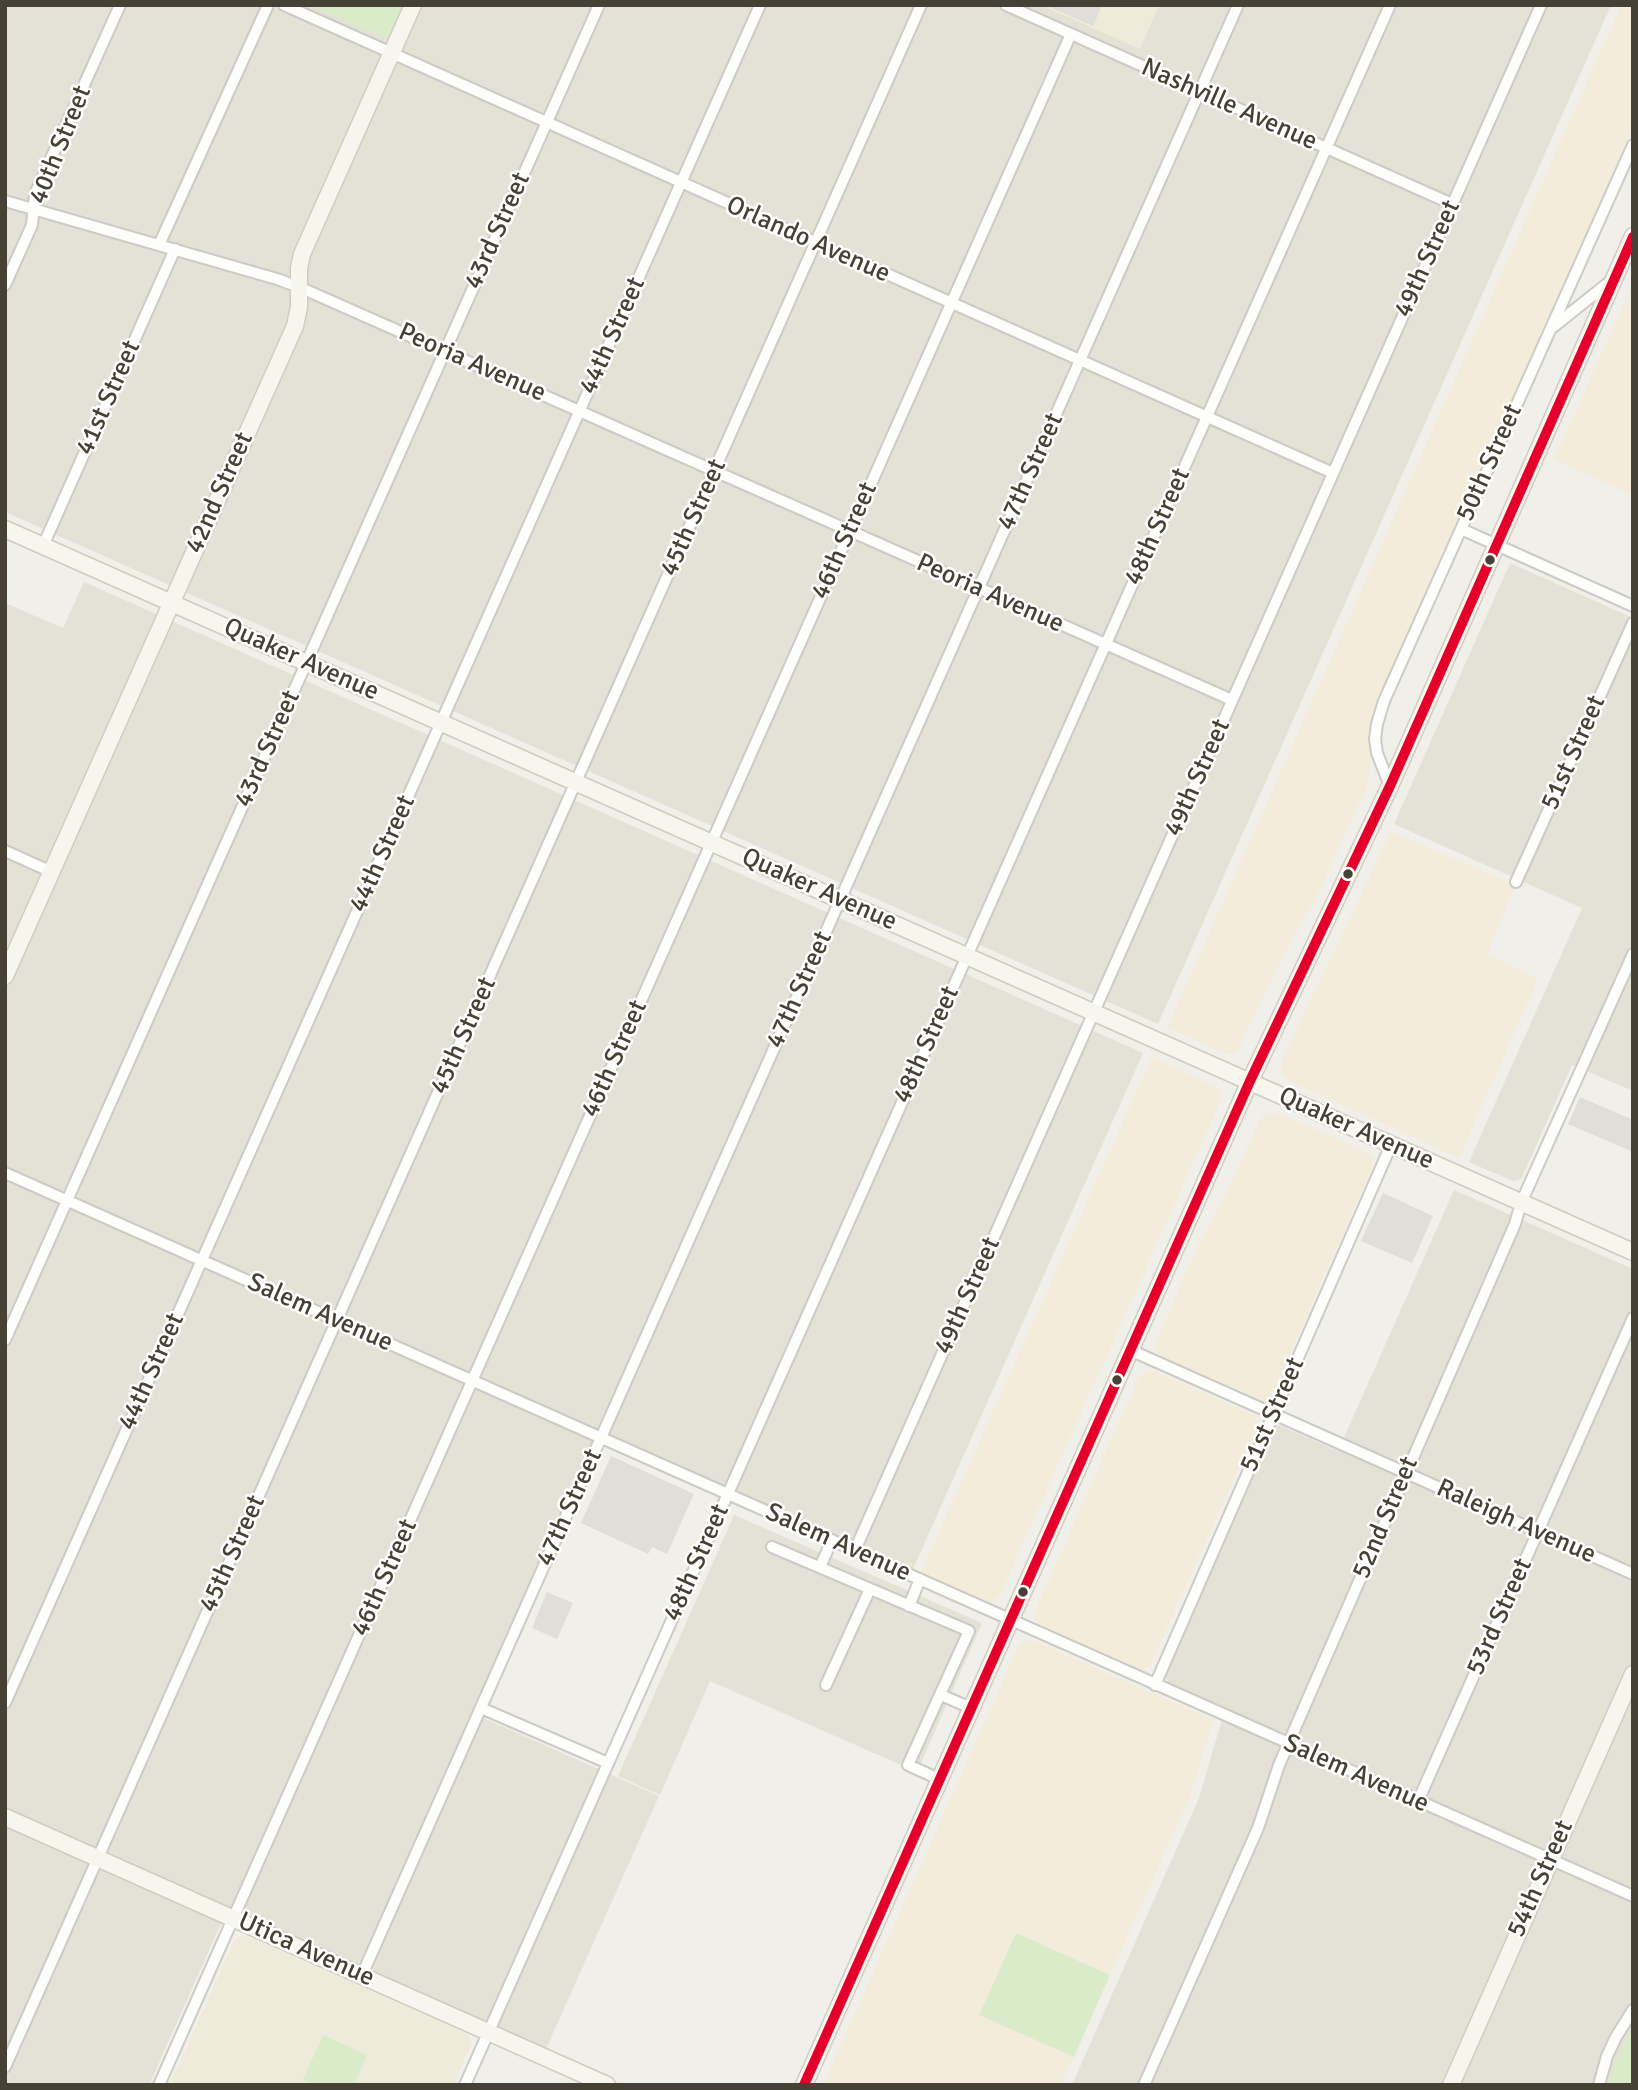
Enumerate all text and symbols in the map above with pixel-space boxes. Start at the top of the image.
street label: Nashville Avenue [1136,52,1322,158]
street label: 40th Street [23,81,99,209]
street label: 43rd Street [458,168,538,294]
street label: Orlando Avenue [721,190,895,290]
street label: 49th Street [1388,196,1468,322]
street label: 44th Street [573,273,653,399]
street label: Peoria Avenue [394,317,550,409]
street label: 41st Street [70,336,148,460]
street label: 50th Street [1450,400,1530,526]
street label: 47th Street [991,409,1071,535]
street label: 42nd Street [179,428,261,558]
street label: 45th Street [654,455,734,581]
street label: 48th Street [1118,464,1198,590]
street label: 46th Street [805,478,885,604]
street label: Peoria Avenue [912,548,1068,640]
unlabelled marker [1483,553,1497,567]
street label: Quaker Avenue [219,612,383,708]
street label: 43rd Street [228,686,308,812]
street label: 51st Street [1535,691,1613,815]
street label: 49th Street [1158,715,1238,841]
street label: 44th Street [343,791,423,917]
street label: Quaker Avenue [737,842,901,938]
unlabelled marker [1341,867,1355,881]
street label: 47th Street [760,927,840,1053]
street label: 45th Street [424,973,504,1099]
street label: 48th Street [887,982,967,1108]
street label: 46th Street [575,996,655,1122]
street label: Quaker Avenue [1274,1081,1438,1177]
street label: 49th Street [928,1233,1008,1359]
street label: Salem Avenue [242,1267,398,1359]
street label: 44th Street [112,1309,192,1435]
street label: 51st Street [1234,1353,1312,1477]
unlabelled marker [1110,1373,1124,1387]
street label: 47th Street [530,1445,610,1571]
street label: 52nd Street [1346,1452,1426,1584]
street label: Raleigh Avenue [1432,1473,1600,1571]
street label: 45th Street [193,1491,273,1617]
street label: Salem Avenue [760,1497,916,1589]
street label: 48th Street [657,1500,737,1626]
street label: 46th Street [345,1515,425,1641]
street label: 53rd Street [1460,1554,1540,1680]
unlabelled marker [1016,1585,1030,1599]
street label: Salem Avenue [1278,1728,1434,1820]
street label: 54th Street [1501,1816,1581,1942]
street label: Utica Avenue [233,1906,379,1994]

